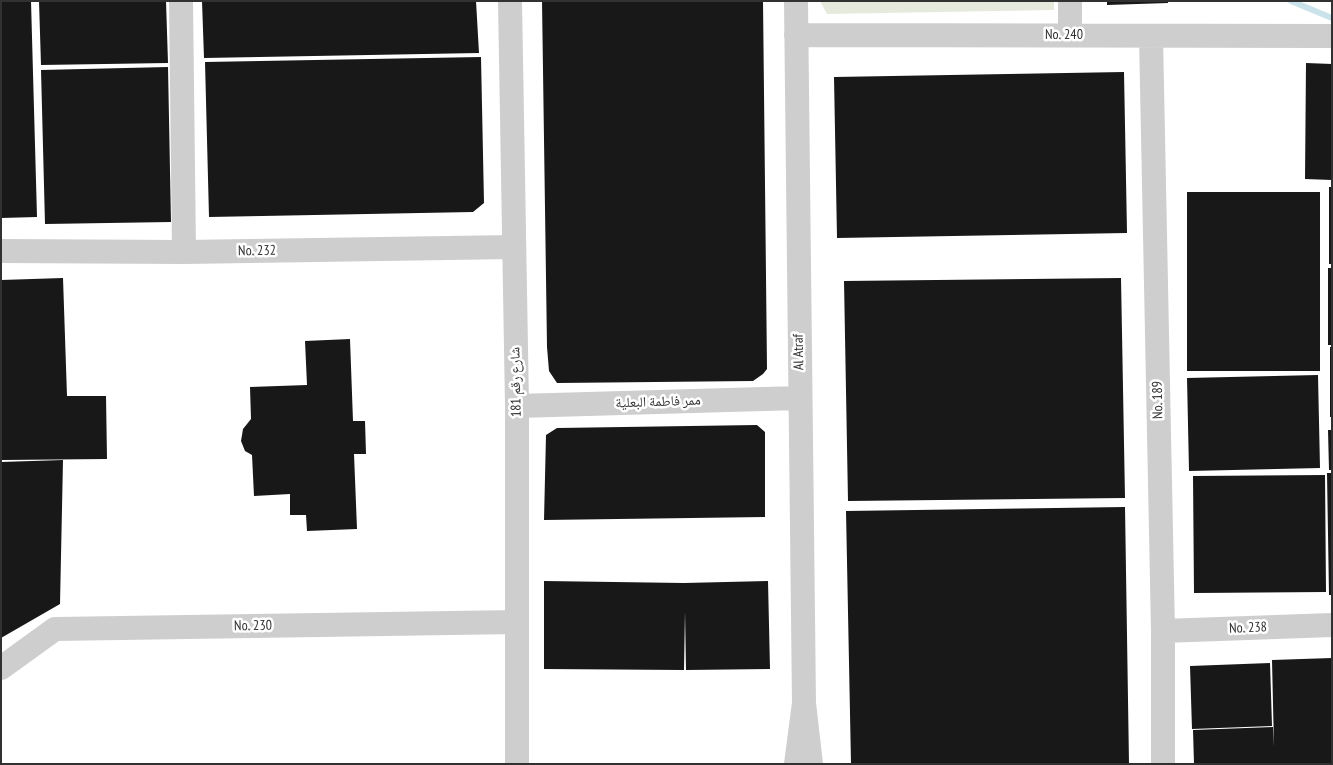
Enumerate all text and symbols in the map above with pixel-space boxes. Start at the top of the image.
street label: No. 240 [1045,27,1083,43]
street label: No. 232 [238,242,276,260]
street label: Al Atraf [790,334,808,370]
street label: شارع رقم 181 [507,347,525,417]
street label: No. 189 [1149,381,1167,419]
street label: ممر فاطمة البعلية [615,392,701,412]
street label: No. 230 [234,617,272,635]
street label: No. 238 [1229,619,1267,637]

